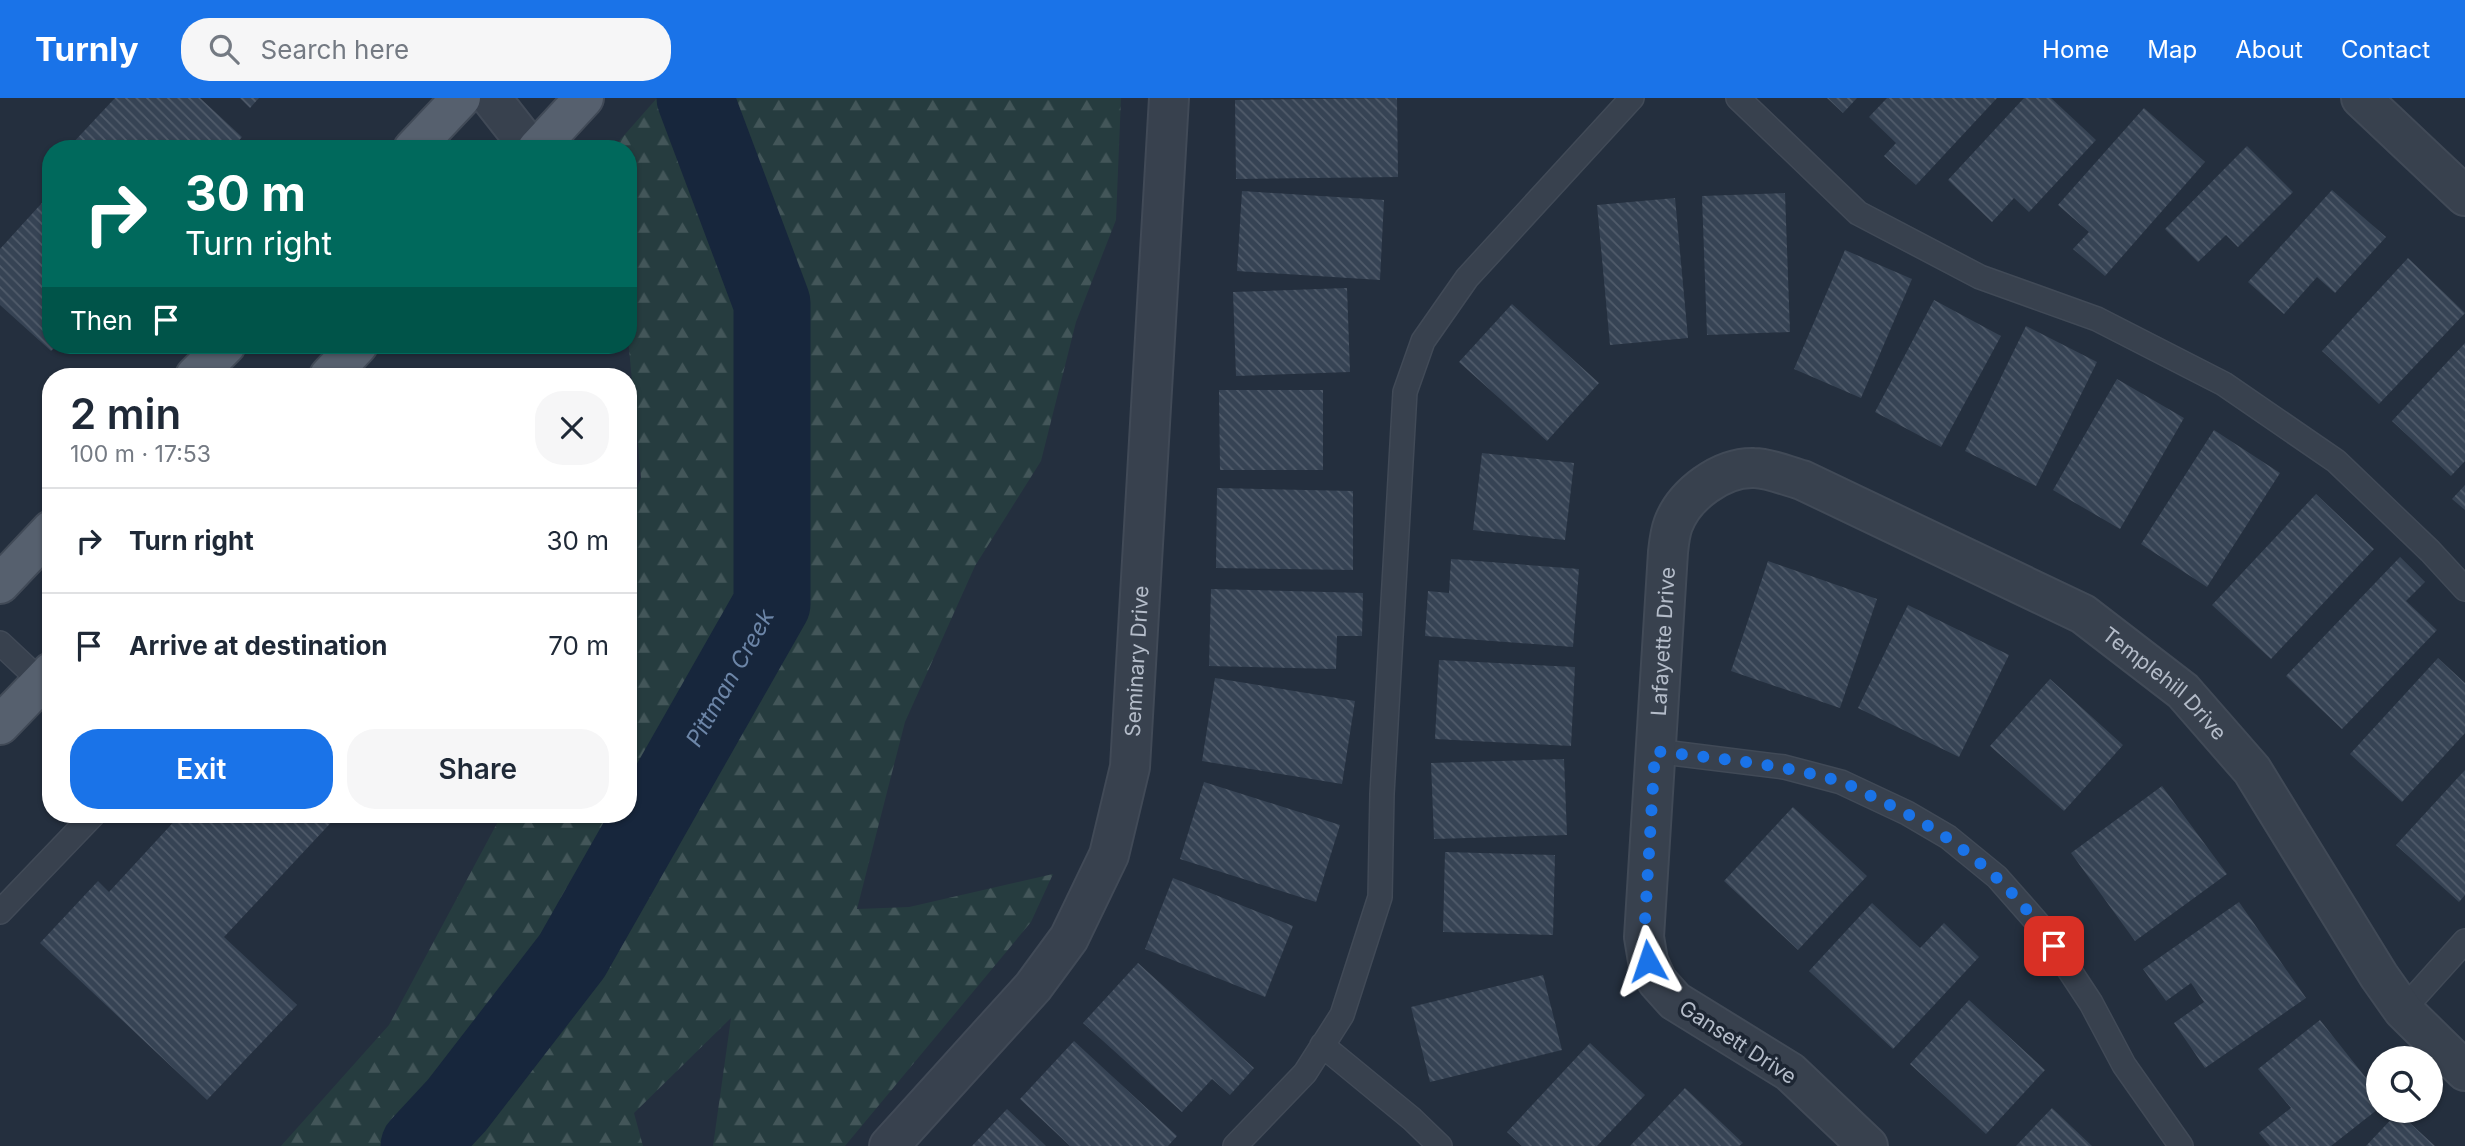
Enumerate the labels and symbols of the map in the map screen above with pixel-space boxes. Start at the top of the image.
street label: Lafayette Drive [1645,566,1680,717]
street label: Seminary Drive [1119,585,1153,737]
water label: Pittman Creek [680,604,780,751]
street label: Templehill Drive [2098,621,2232,745]
pin [2024,916,2084,976]
position arrow [1611,924,1685,998]
street label: Gansett Drive [1675,995,1801,1089]

